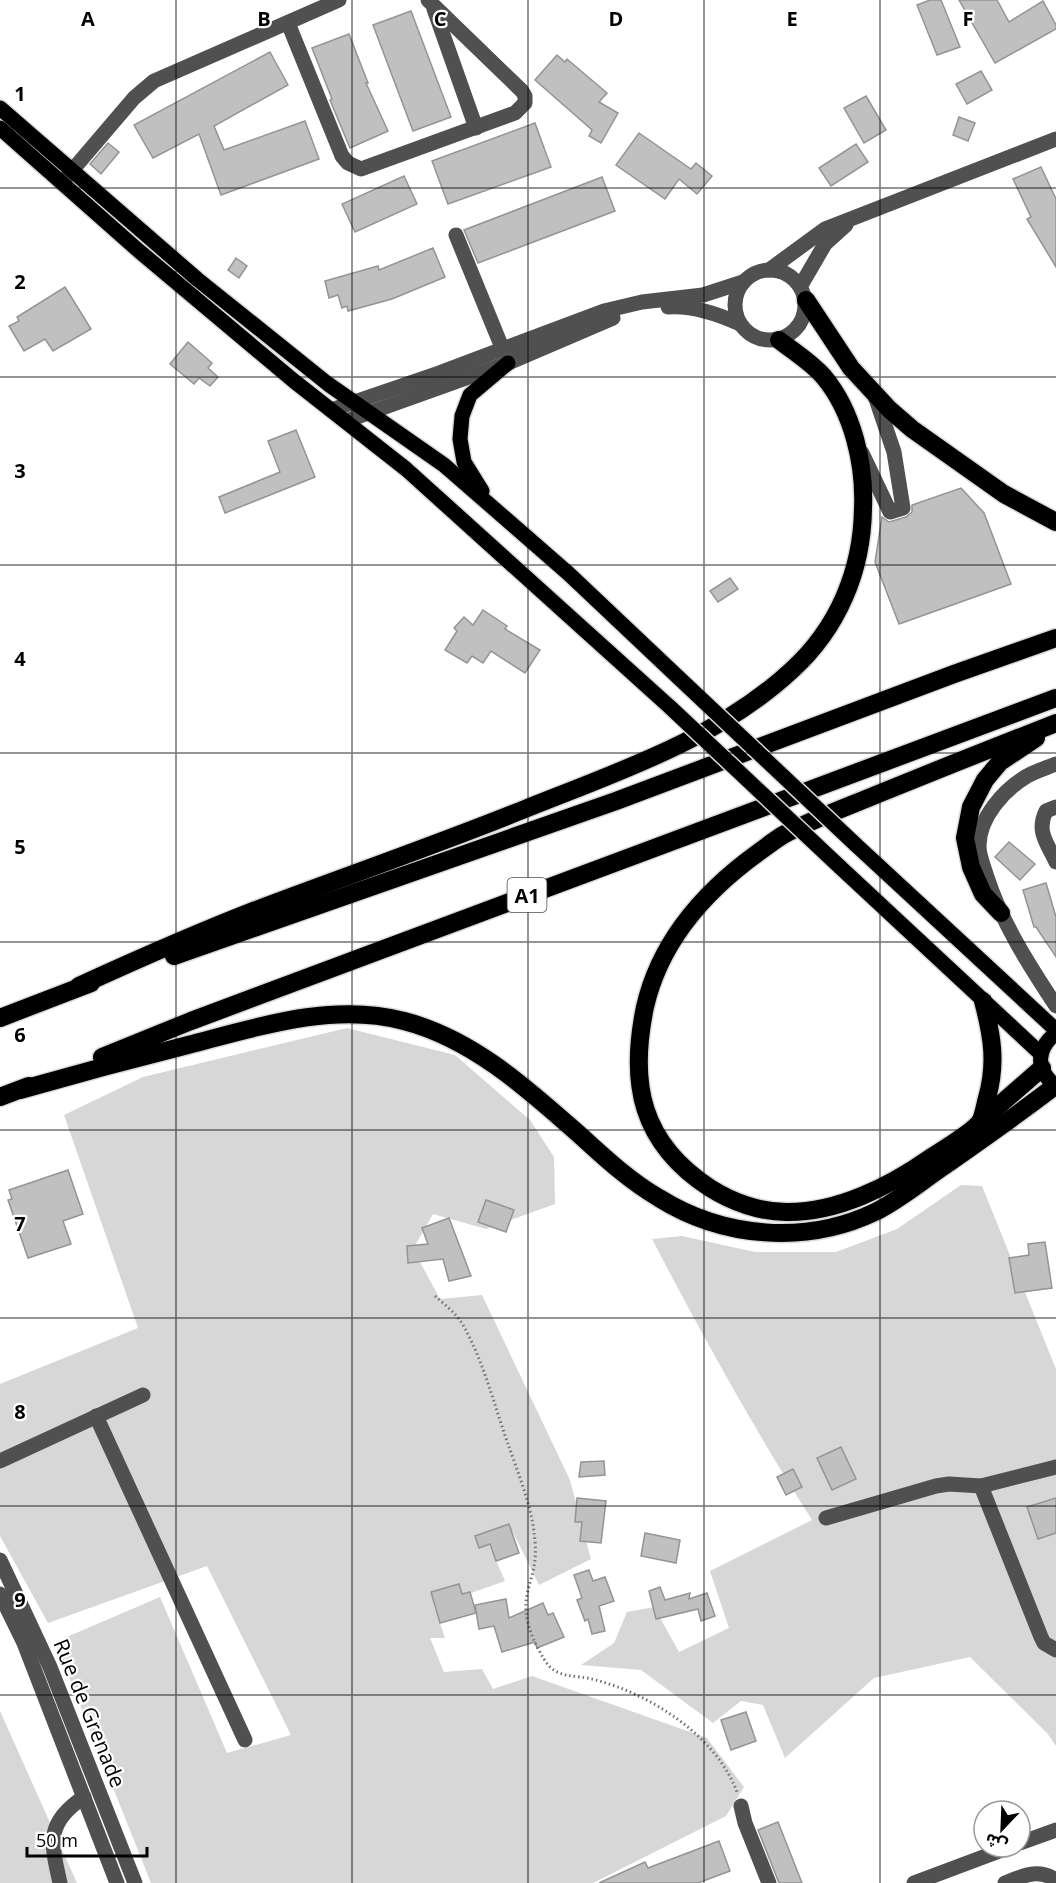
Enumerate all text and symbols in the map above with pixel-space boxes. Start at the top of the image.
text: A [81,5,95,32]
text: B [257,5,271,32]
text: C [434,5,447,32]
text: D [609,5,623,32]
text: E [786,5,798,32]
text: F [963,5,973,32]
text: 1 [14,80,26,107]
text: 2 [14,268,26,295]
text: 3 [14,457,26,484]
text: 4 [14,645,26,672]
text: 5 [14,833,26,860]
road number: A1 [508,878,546,912]
text: 6 [14,1021,26,1048]
text: 7 [14,1210,26,1237]
text: 8 [14,1398,26,1425]
text: 9 [14,1586,26,1613]
street label: Rue de Grenade [47,1635,133,1791]
north arrow [972,1799,1032,1859]
scale bar [27,1820,147,1858]
text: 50 m [36,1828,78,1852]
text: ش [982,1828,1011,1857]

